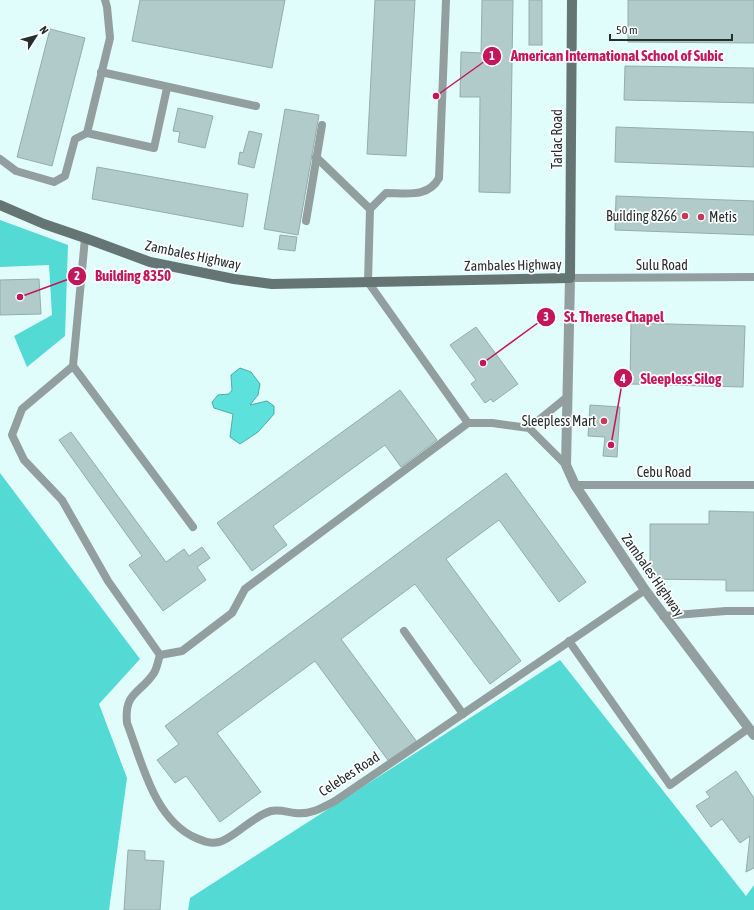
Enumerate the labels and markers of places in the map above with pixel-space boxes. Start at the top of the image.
callout: American International School of Subic [482,43,731,70]
place label: Building 8266 [606,208,677,224]
place label: Metis [709,209,737,225]
marker: Building 8266 [680,211,690,221]
marker: Metis [696,212,706,222]
callout: Building 8350 [67,262,179,289]
callout: St. Therese Chapel [536,303,672,330]
callout: Sleepless Silog [613,365,730,392]
place label: Sleepless Mart [522,413,596,429]
marker: Sleepless Mart [599,416,609,426]

